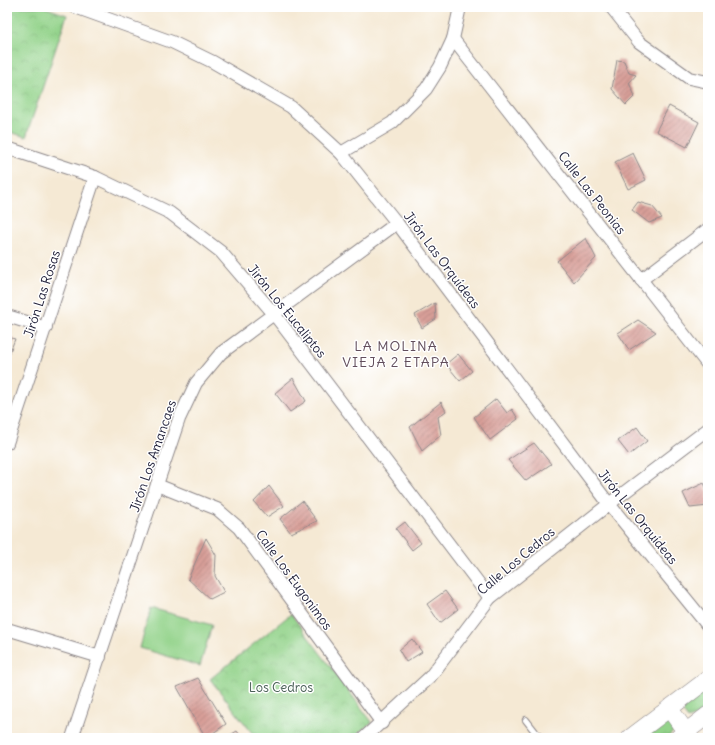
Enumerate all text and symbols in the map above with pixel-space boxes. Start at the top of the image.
street label: Calle Las Peonias [554,148,630,238]
street label: Jirón Las Orquídeas [400,208,484,312]
street label: Jirón Las Rosas [20,248,64,340]
street label: Jirón Los Eucaliptos [244,261,330,361]
district label: LA MOLINA VIEJA 2 ETAPA [342,337,450,371]
street label: Jirón Los Amancaes [126,398,180,514]
street label: Jirón Las Orquídeas [595,466,681,568]
street label: Calle Los Cedros [474,523,558,598]
street label: Calle Los Eugonimos [252,527,336,633]
park label: Los Cedros [249,679,313,696]

